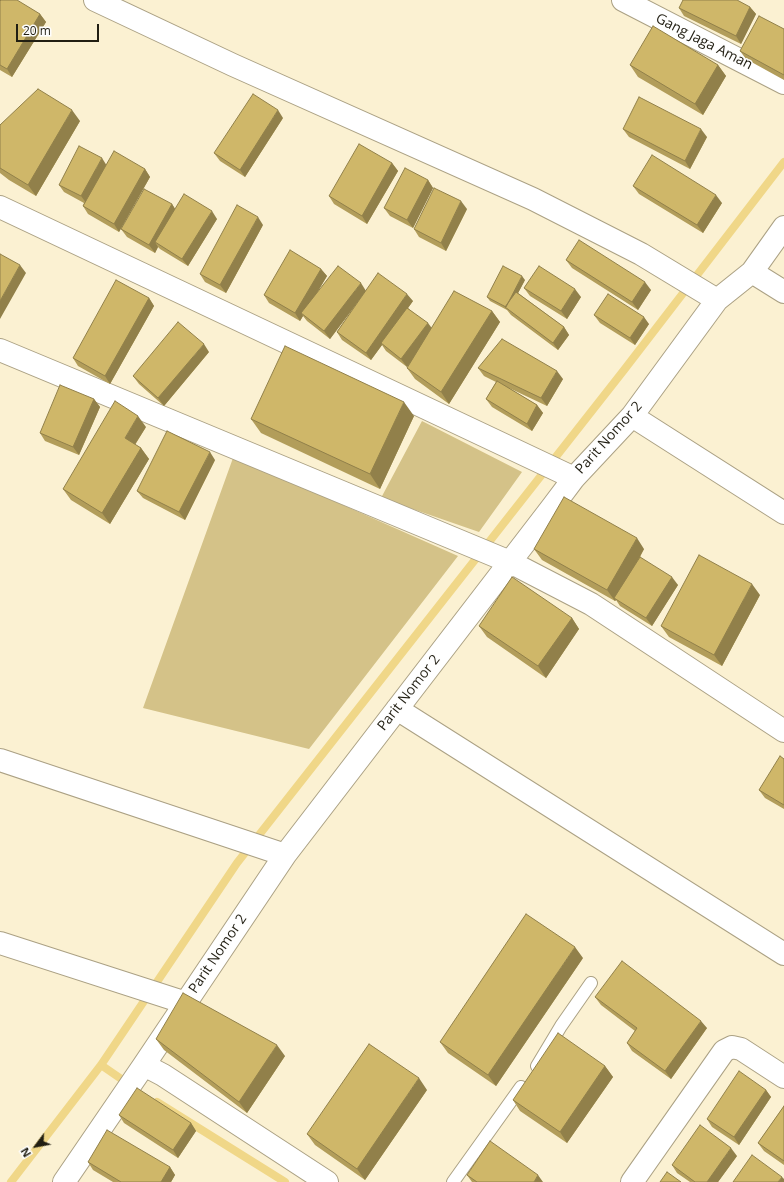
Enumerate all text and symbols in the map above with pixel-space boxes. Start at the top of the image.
street label: Gang Jaga Aman [653,10,755,74]
scale bar [18,16,101,42]
text: 20 m [23,22,51,39]
street label: Parit Nomor 2 [572,398,646,478]
street label: Parit Nomor 2 [374,652,444,734]
street label: Parit Nomor 2 [185,911,251,997]
north arrow [16,1126,56,1166]
text: N [17,1145,34,1160]

